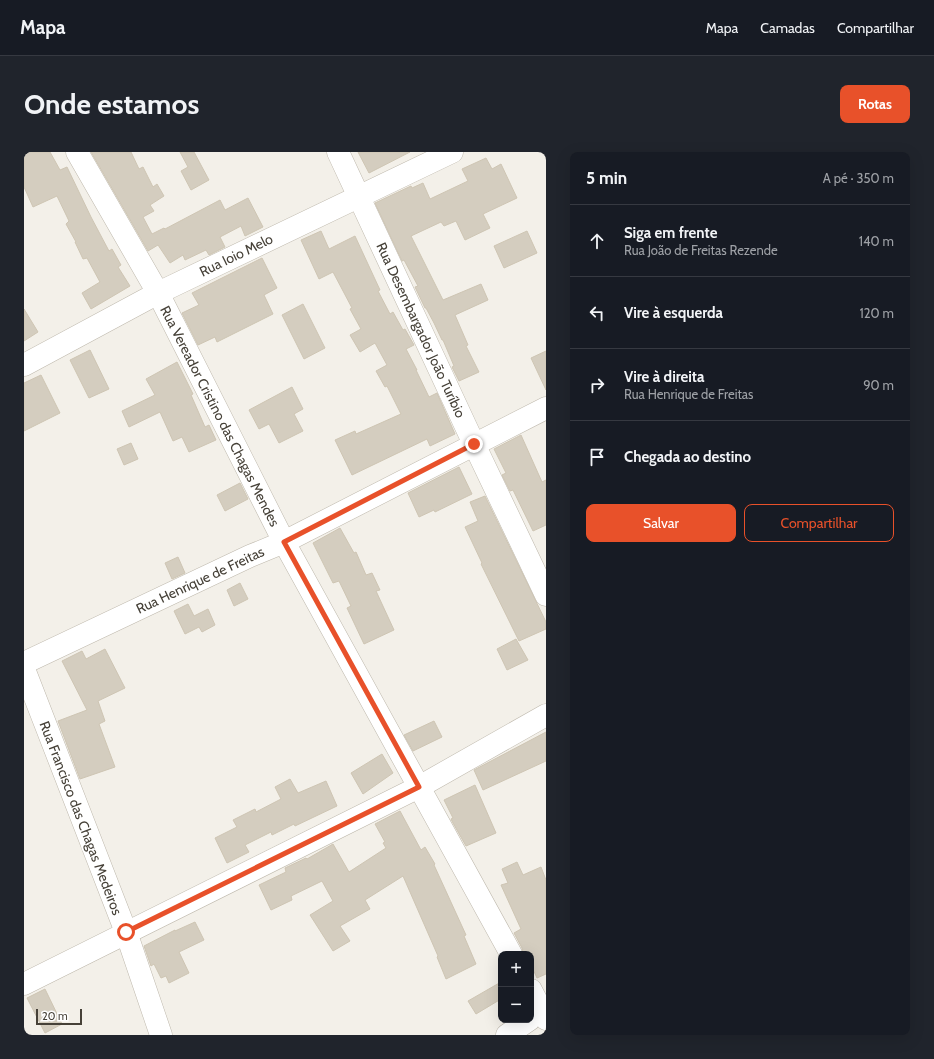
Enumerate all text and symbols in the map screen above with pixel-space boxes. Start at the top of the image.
text: Mapa [20,16,66,39]
text: Mapa [706,19,738,37]
text: Camadas [760,19,815,37]
text: Compartilhar [837,19,914,37]
button: Rotas [840,85,910,123]
text: Onde estamos [24,87,199,121]
text: 5 min [586,168,627,188]
text: A pé · 350 m [823,170,894,186]
text: Siga em frente [624,224,717,242]
street label: Rua Ioio Melo [196,229,276,281]
icon: ahead [586,230,608,252]
text: 140 m [859,233,894,249]
street label: Rua Desembargador João Turíbio [372,239,470,421]
text: Rua João de Freitas Rezende [624,242,778,258]
icon: left [586,302,608,324]
street label: Rua Vereador Cristino das Chagas Mendes [156,303,284,530]
text: Vire à esquerda [624,304,723,322]
text: 120 m [860,305,894,321]
text: Vire à direita [624,368,705,386]
icon: right [586,374,608,396]
text: 90 m [863,377,894,393]
text: Rua Henrique de Freitas [624,386,753,402]
route end [465,435,483,453]
icon: arrive [586,446,608,468]
text: Chegada ao destino [624,448,751,466]
button: Salvar [586,504,736,542]
button: Compartilhar [744,504,894,542]
street label: Rua Henrique de Freitas [133,542,267,618]
street label: Rua Francisco das Chagas Medeiros [36,718,126,918]
route start [117,923,135,941]
map controls [498,951,534,1023]
button: + [498,951,534,987]
button: − [498,987,534,1023]
scale bar [36,1007,82,1026]
text: 20 m [42,1009,68,1023]

